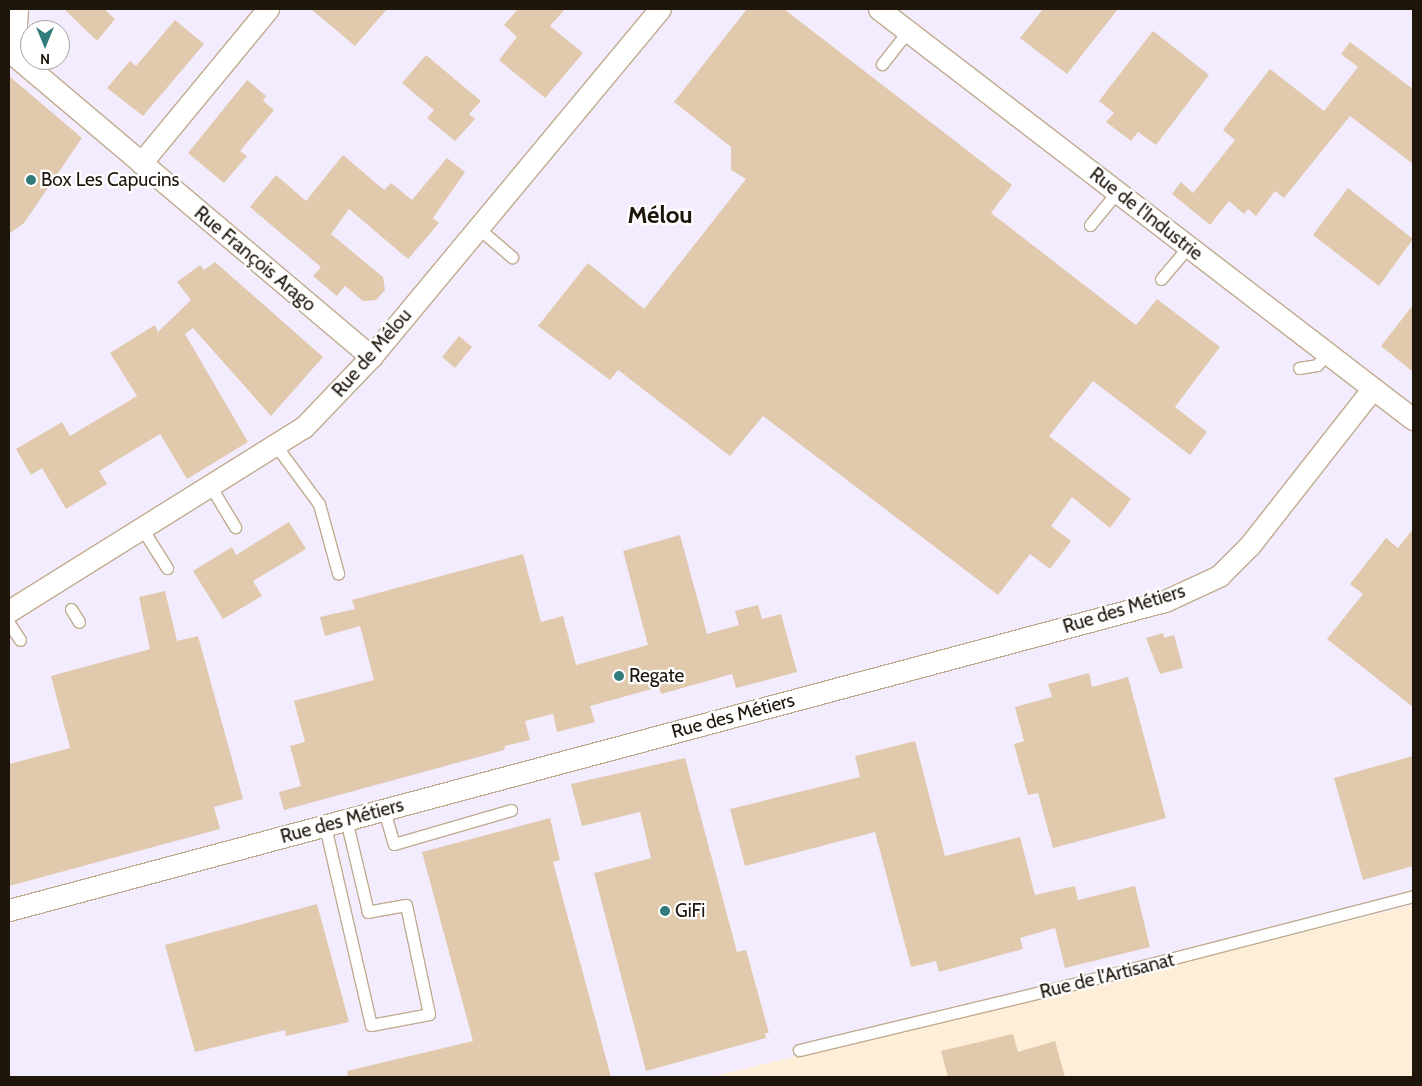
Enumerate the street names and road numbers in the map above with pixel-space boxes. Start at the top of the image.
street label: Rue de l'Industrie [1085,163,1207,265]
street label: Rue François Arago [190,202,320,316]
street label: Rue de Mélou [327,304,417,402]
street label: Rue des Métiers [1060,580,1188,638]
street label: Rue des Métiers [669,689,797,743]
street label: Rue des Métiers [278,794,406,848]
street label: Rue de l'Artisanat [1037,948,1177,1004]

